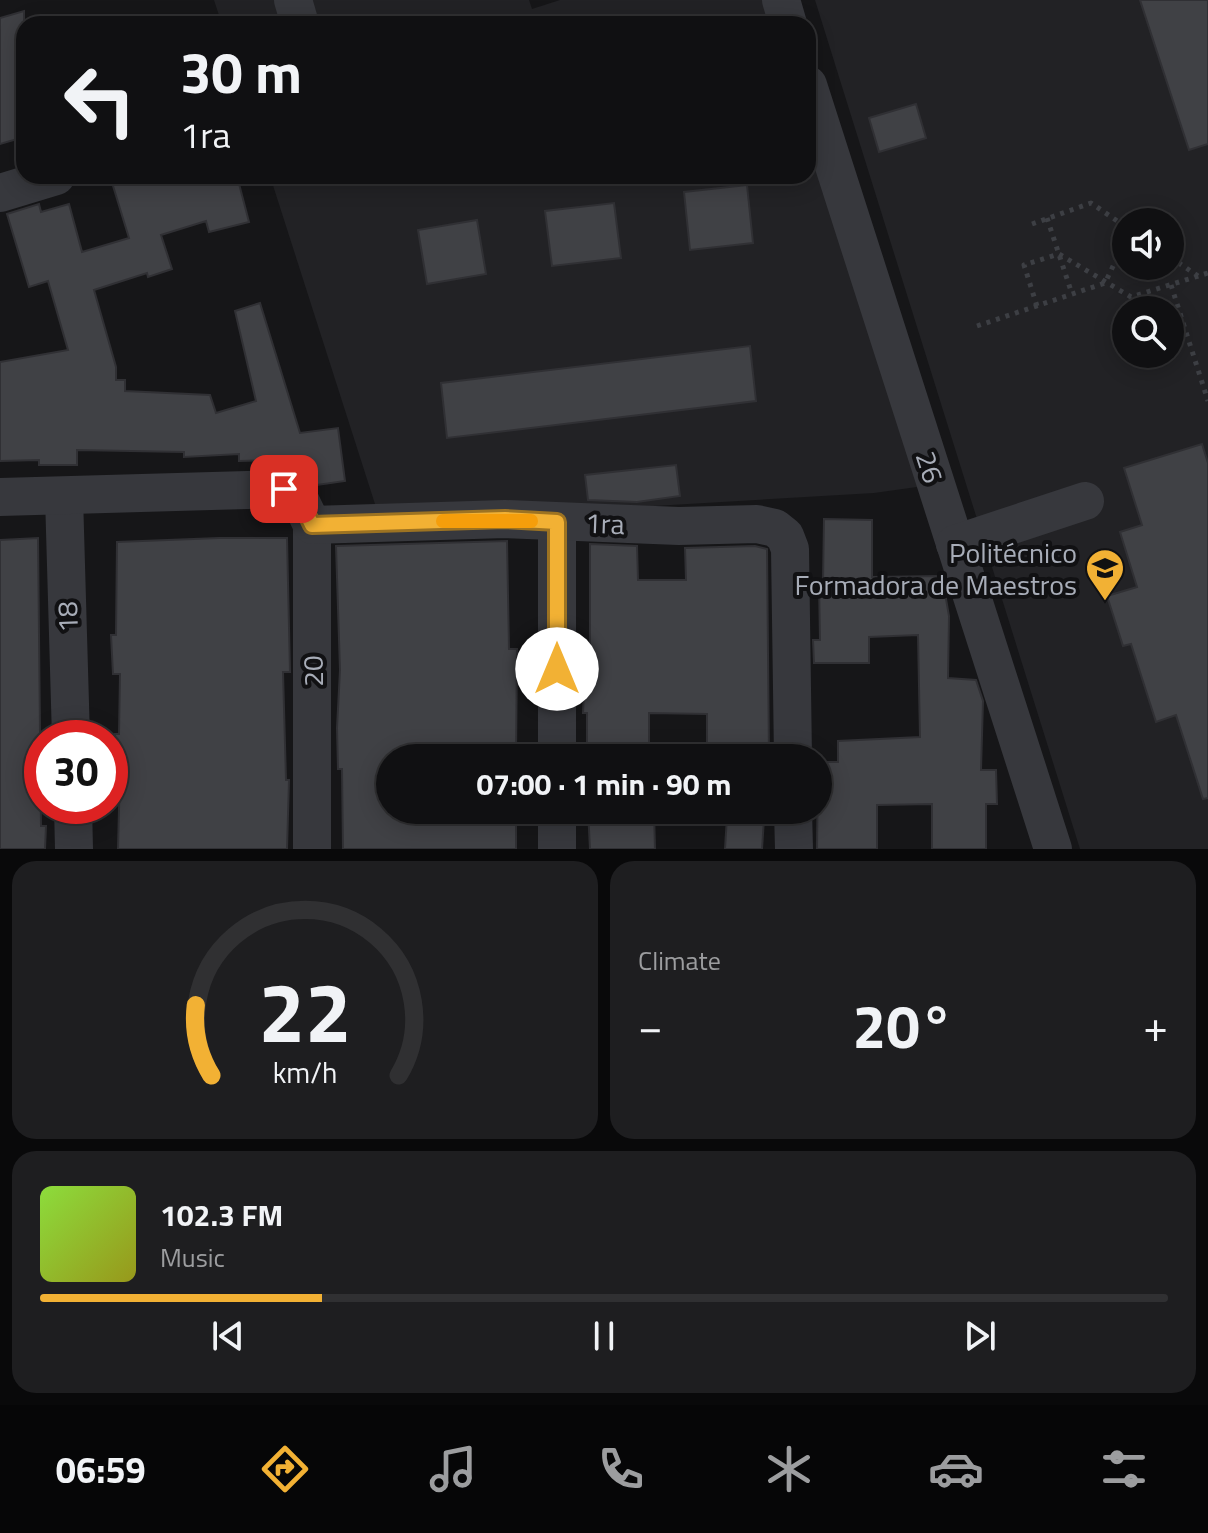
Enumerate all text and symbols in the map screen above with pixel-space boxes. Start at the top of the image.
text: 30 m [180,30,302,115]
icon: left [48,48,152,152]
text: 1ra [180,107,231,162]
map controls [1112,208,1184,368]
button: sound [1112,208,1184,280]
button: search [1112,296,1184,368]
street label: 26 [905,445,955,489]
pin [250,455,318,523]
icon: arrive [262,467,306,511]
street label: 1ra [585,501,625,545]
place label: Politécnico Formadora de Maestros [795,531,1077,606]
school or university icon: Politécnico Formadora de Maestros [1084,547,1126,602]
street label: 18 [45,601,89,633]
position arrow [515,627,599,711]
street label: 20 [291,655,334,687]
speed limit sign: 30 [24,720,128,824]
text: 07:00 · 1 min · 90 m [477,761,731,807]
text: Climate [638,941,721,980]
text: 22 [258,948,352,1074]
text: 20° [853,980,953,1071]
text: − [638,992,663,1059]
text: + [1143,992,1168,1059]
text: km/h [273,1051,337,1094]
text: 102.3 FM [160,1192,283,1238]
text: Music [160,1238,225,1277]
icon: previous [206,1314,250,1358]
icon: pause [582,1314,626,1358]
icon: next [958,1314,1002,1358]
icon: directions [257,1441,313,1497]
icon: music [425,1441,481,1497]
icon: phone [593,1441,649,1497]
icon: climate [761,1441,817,1497]
icon: car [928,1441,984,1497]
icon: filters [1096,1441,1152,1497]
text: 06:59 [56,1442,146,1497]

